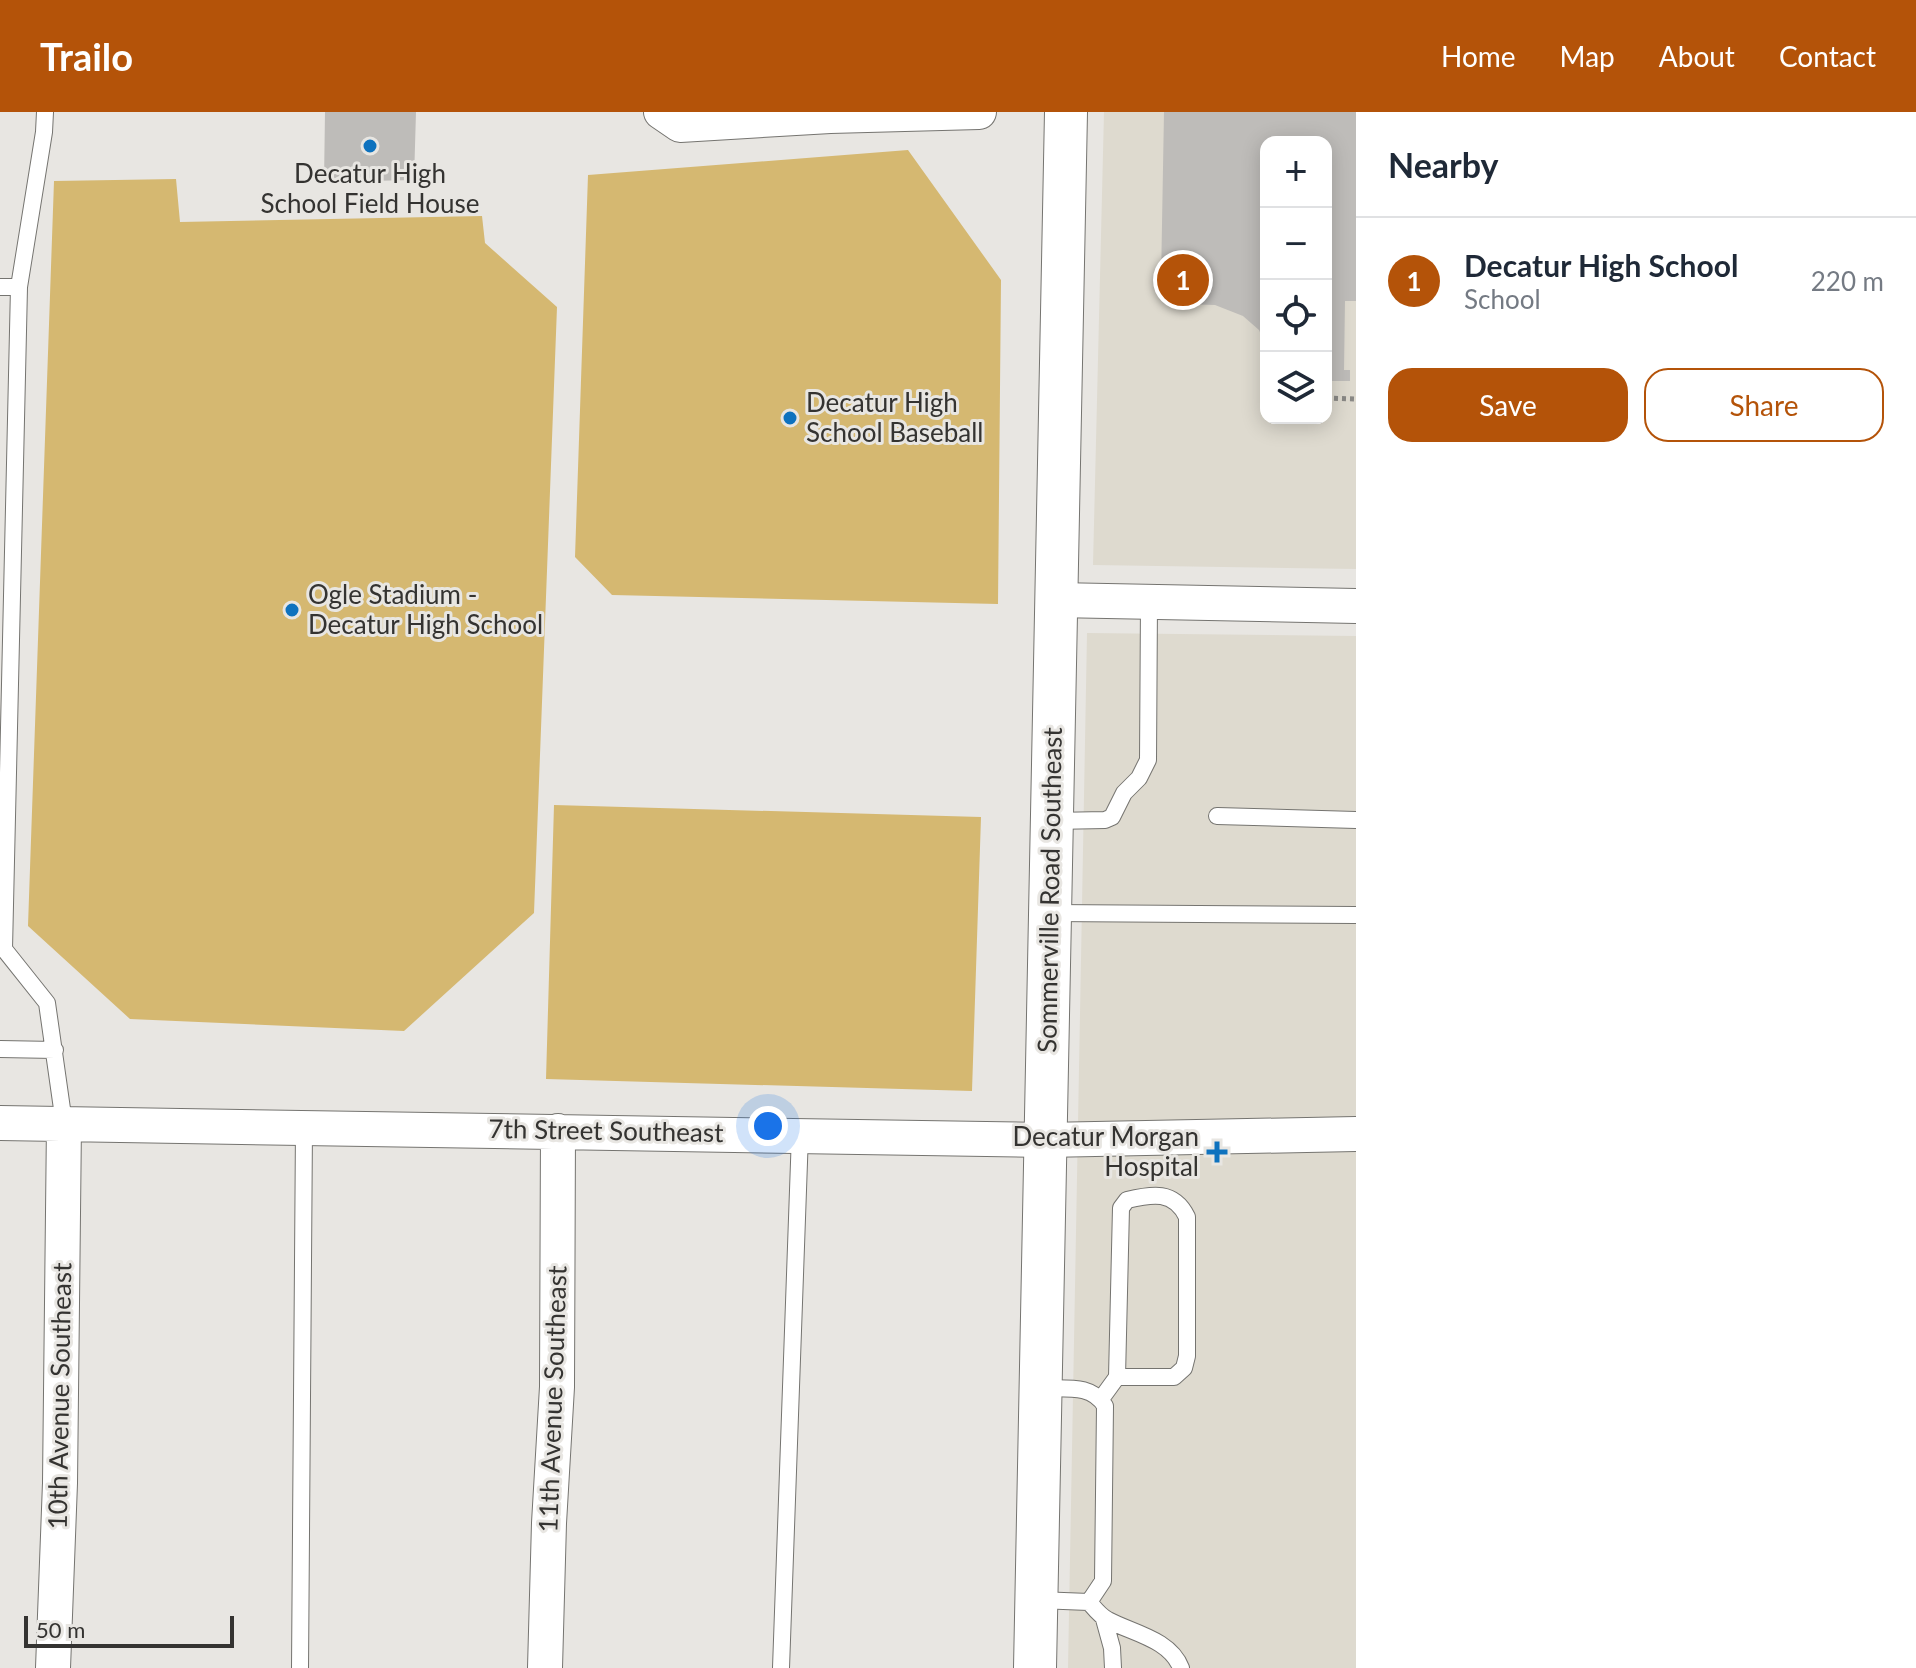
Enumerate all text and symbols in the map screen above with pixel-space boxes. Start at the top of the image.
text: Trailo [40,33,133,79]
text: Home [1441,39,1516,73]
text: Map [1560,39,1615,73]
text: About [1659,39,1735,73]
text: Contact [1779,39,1876,73]
map controls [1260,136,1332,424]
button: + [1260,136,1332,208]
marker: Decatur High School Field House [361,137,379,155]
text: Nearby [1388,144,1499,185]
place label: Decatur High School Field House [261,157,479,219]
button: − [1260,208,1332,280]
text: Decatur High School [1464,247,1738,283]
pin: 1 [1157,250,1209,310]
text: 1 [1406,265,1422,297]
text: 220 m [1811,265,1884,297]
button: locate [1260,280,1332,352]
text: School [1464,283,1541,315]
button: layers [1260,352,1332,424]
button: Save [1388,368,1628,442]
button: Share [1644,368,1884,442]
place label: Decatur High School Baseball [806,386,984,448]
marker: Decatur High School Baseball [781,409,799,427]
place label: Ogle Stadium - Decatur High School [308,578,543,640]
marker: Ogle Stadium - Decatur High School [283,601,301,619]
street label: Sommerville Road Southeast [1030,726,1068,1053]
your location [748,1106,788,1146]
street label: 7th Street Southeast [488,1112,724,1148]
place label: Decatur Morgan Hospital [1013,1120,1199,1182]
marker: Decatur Morgan Hospital [1206,1141,1228,1163]
street label: 10th Avenue Southeast [41,1262,77,1530]
street label: 11th Avenue Southeast [531,1264,573,1533]
scale bar [24,1612,234,1648]
text: 50 m [36,1616,85,1643]

